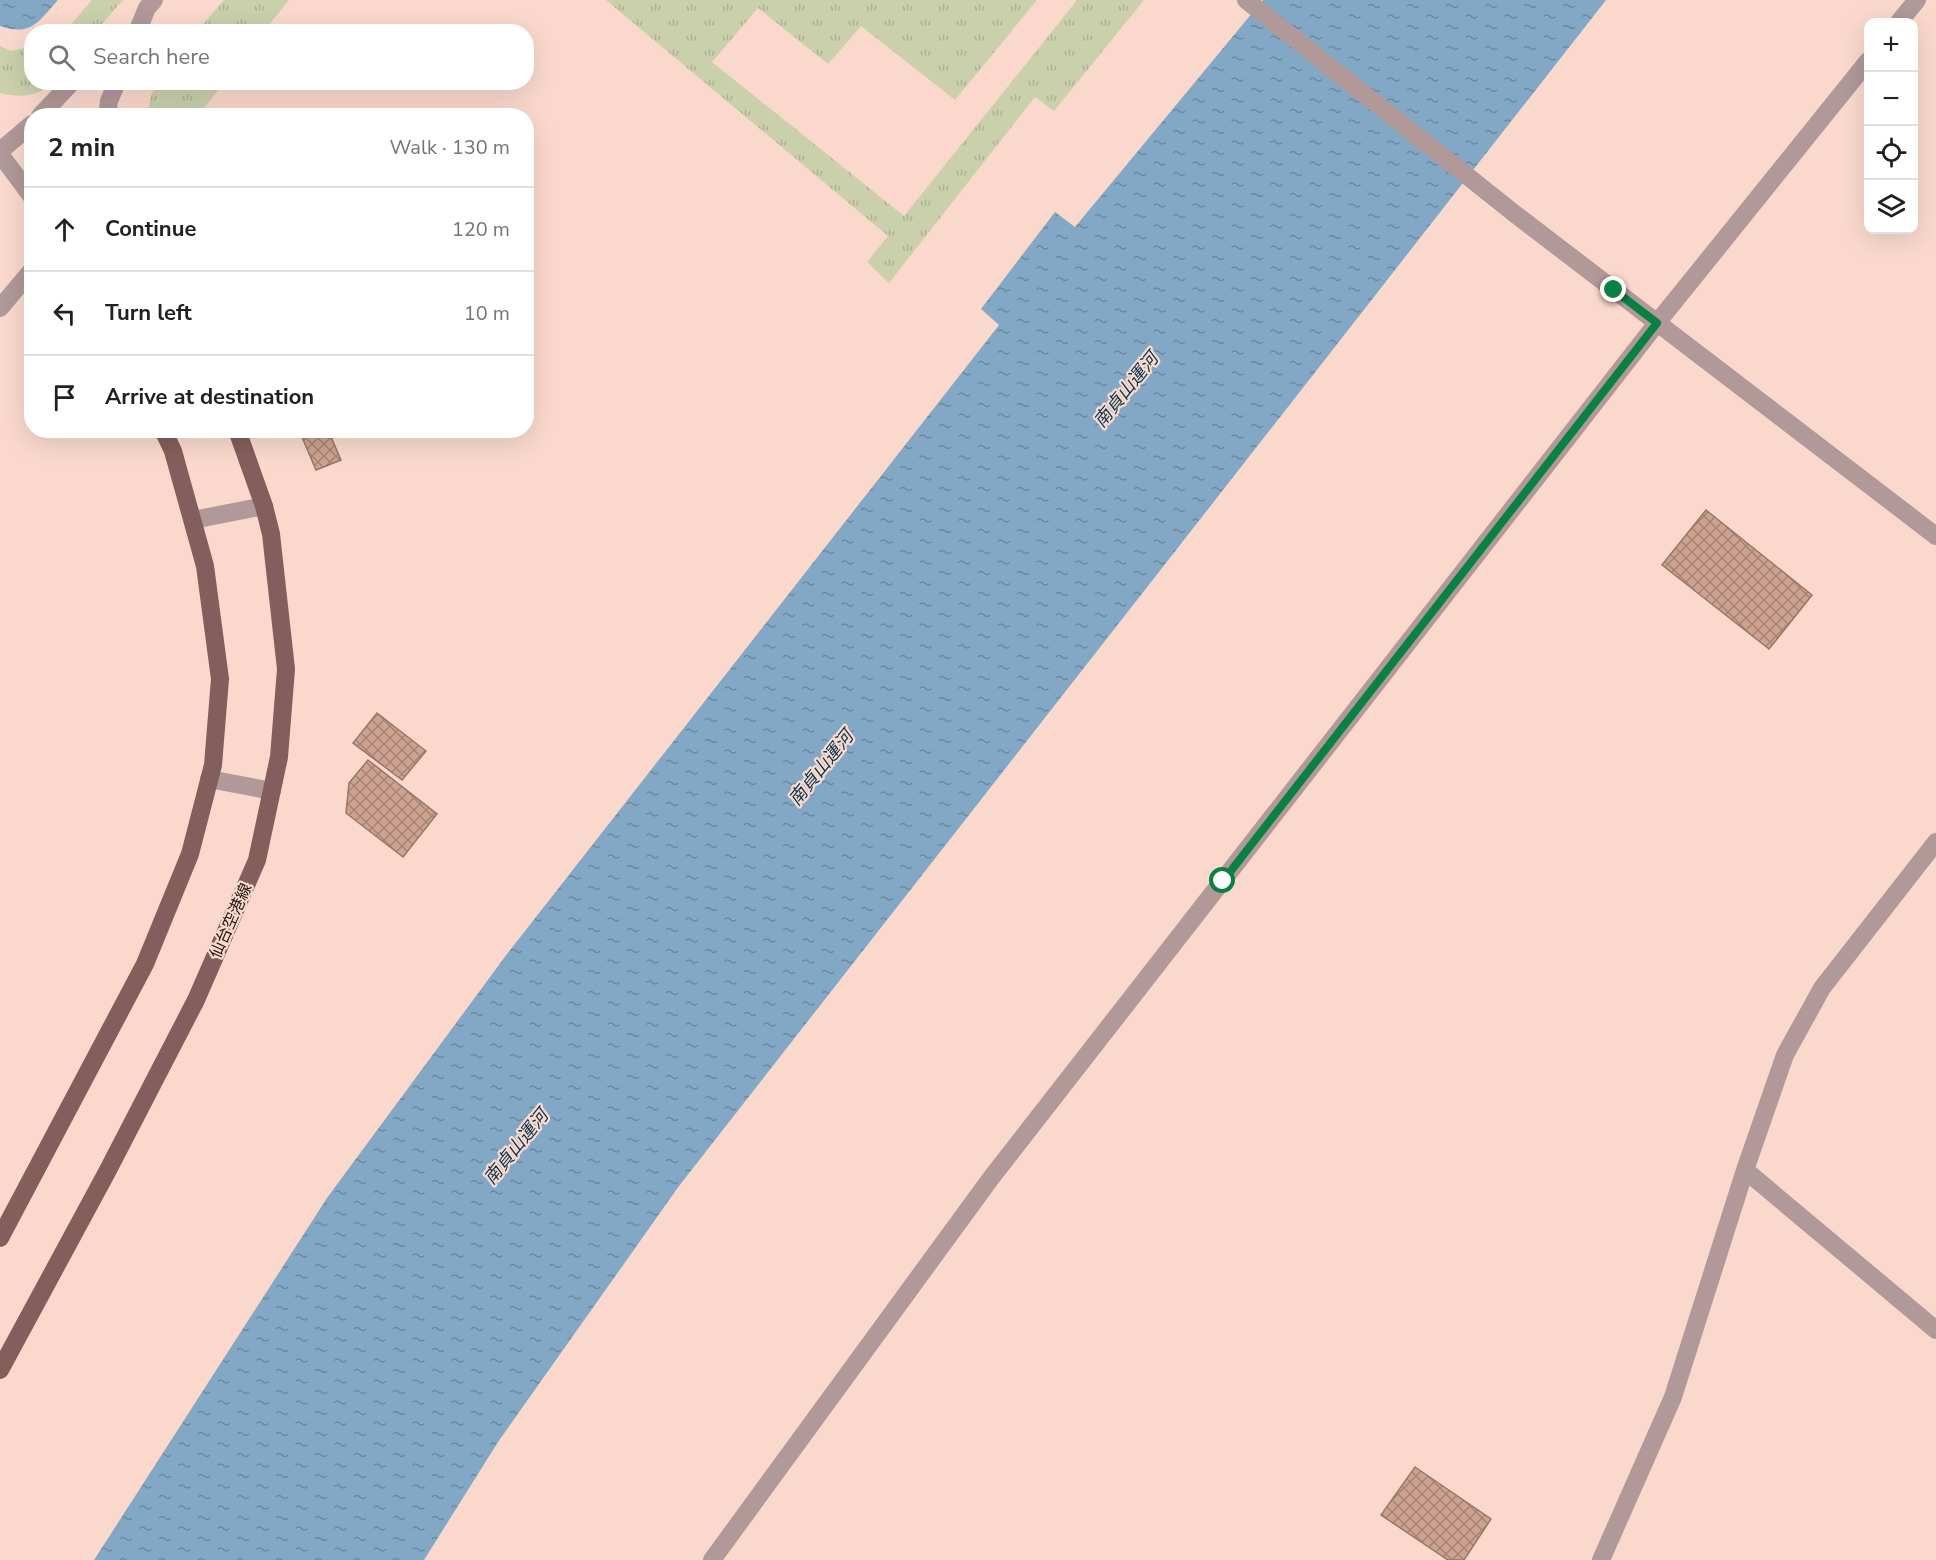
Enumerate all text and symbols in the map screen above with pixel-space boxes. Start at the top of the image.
map controls [1864,18,1918,234]
button: + [1864,18,1918,72]
search box [24,24,534,90]
icon: search [45,41,78,74]
text: Search here [93,42,210,72]
button: − [1864,72,1918,126]
button: locate [1864,126,1918,180]
text: 2 min [48,130,115,165]
text: Walk · 130 m [390,134,510,161]
button: layers [1864,180,1918,234]
icon: ahead [48,213,81,246]
text: Continue [105,214,196,244]
text: 120 m [452,216,510,243]
route end [1600,276,1626,302]
icon: left [48,297,81,330]
text: Turn left [105,298,192,328]
text: 10 m [464,300,510,327]
water label: 南貞山運河 [1088,345,1166,433]
icon: arrive [48,381,81,414]
text: Arrive at destination [105,382,314,412]
water label: 南貞山運河 [783,723,861,811]
route start [1209,867,1235,893]
street label: 仙台空港線 [205,880,257,962]
water label: 南貞山運河 [478,1102,556,1190]

